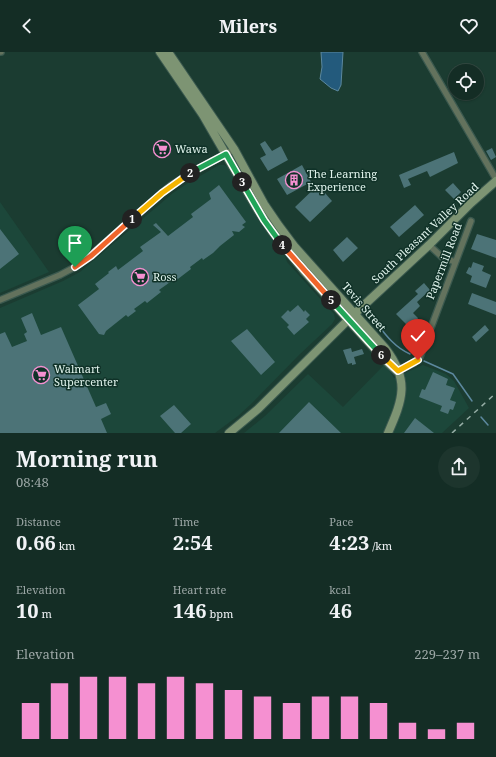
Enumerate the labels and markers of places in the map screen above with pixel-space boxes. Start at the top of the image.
supermarket icon: Wawa [152,139,172,159]
place label: Wawa [175,141,208,156]
pin: 2 [180,163,200,183]
place label: The Learning Experience [307,166,377,194]
building icon: The Learning Experience [284,170,304,190]
pin: 3 [232,172,252,192]
pin: 1 [122,209,142,229]
pin [58,226,92,267]
pin: 4 [272,235,292,255]
supermarket icon: Ross [130,267,150,287]
place label: Ross [153,269,177,284]
pin: 5 [321,290,341,310]
pin [401,319,435,360]
pin: 6 [371,345,391,365]
place label: Walmart Supercenter [54,361,119,389]
supermarket icon: Walmart Supercenter [31,365,51,385]

